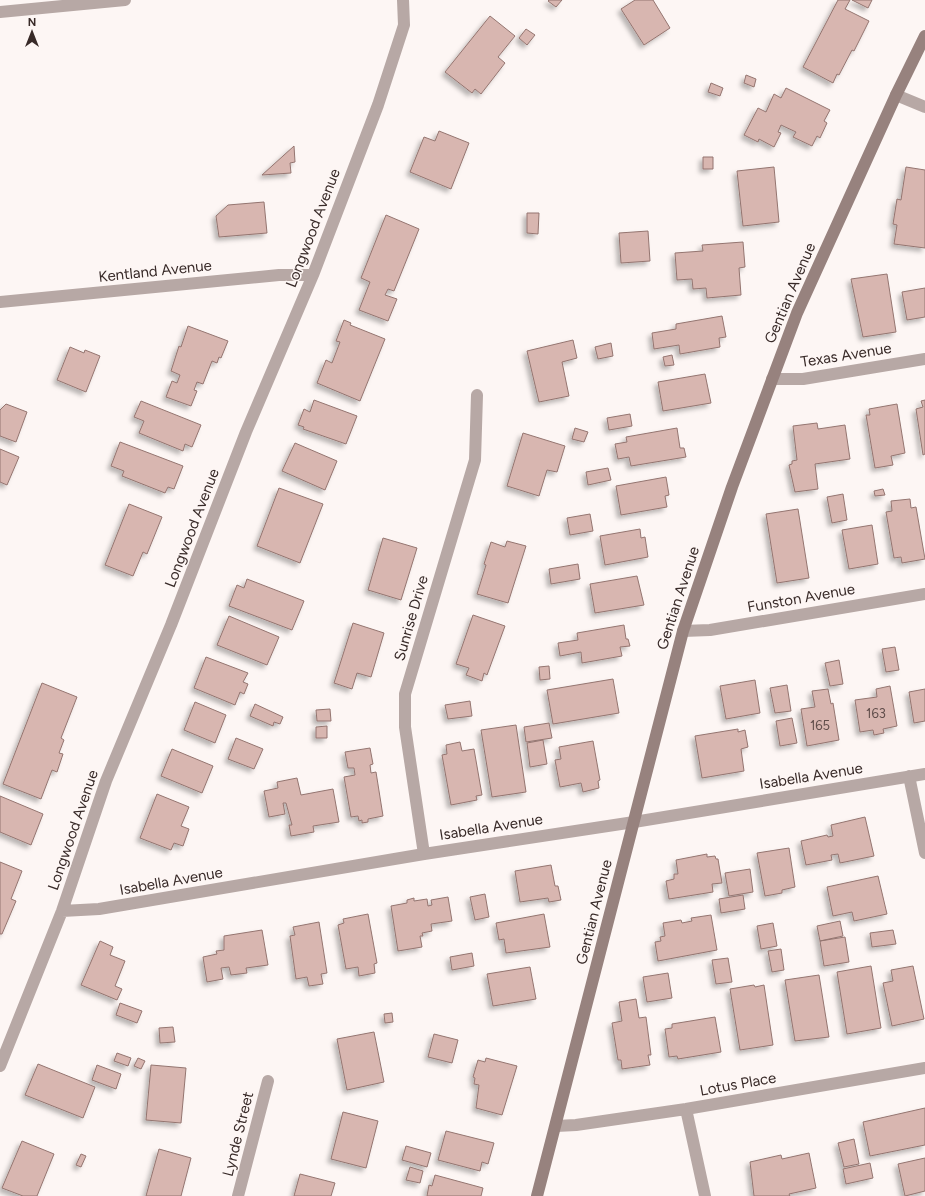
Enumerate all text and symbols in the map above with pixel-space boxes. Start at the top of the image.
north arrow [12,12,52,52]
text: N [28,16,36,29]
street label: Longwood Avenue [282,166,344,290]
street label: Gentian Avenue [761,240,819,346]
street label: Kentland Avenue [97,256,213,286]
street label: Texas Avenue [799,339,893,371]
street label: Longwood Avenue [161,466,223,590]
street label: Gentian Avenue [653,544,703,652]
street label: Sunrise Drive [390,573,432,663]
street label: Funston Avenue [746,580,856,616]
house number: 163 [866,706,886,721]
house number: 165 [810,718,830,733]
street label: Isabella Avenue [758,759,864,793]
street label: Longwood Avenue [44,768,102,892]
street label: Isabella Avenue [438,810,544,844]
street label: Gentian Avenue [572,858,616,966]
street label: Isabella Avenue [118,863,224,899]
street label: Lotus Place [698,1068,778,1100]
street label: Lynde Street [219,1089,257,1178]

